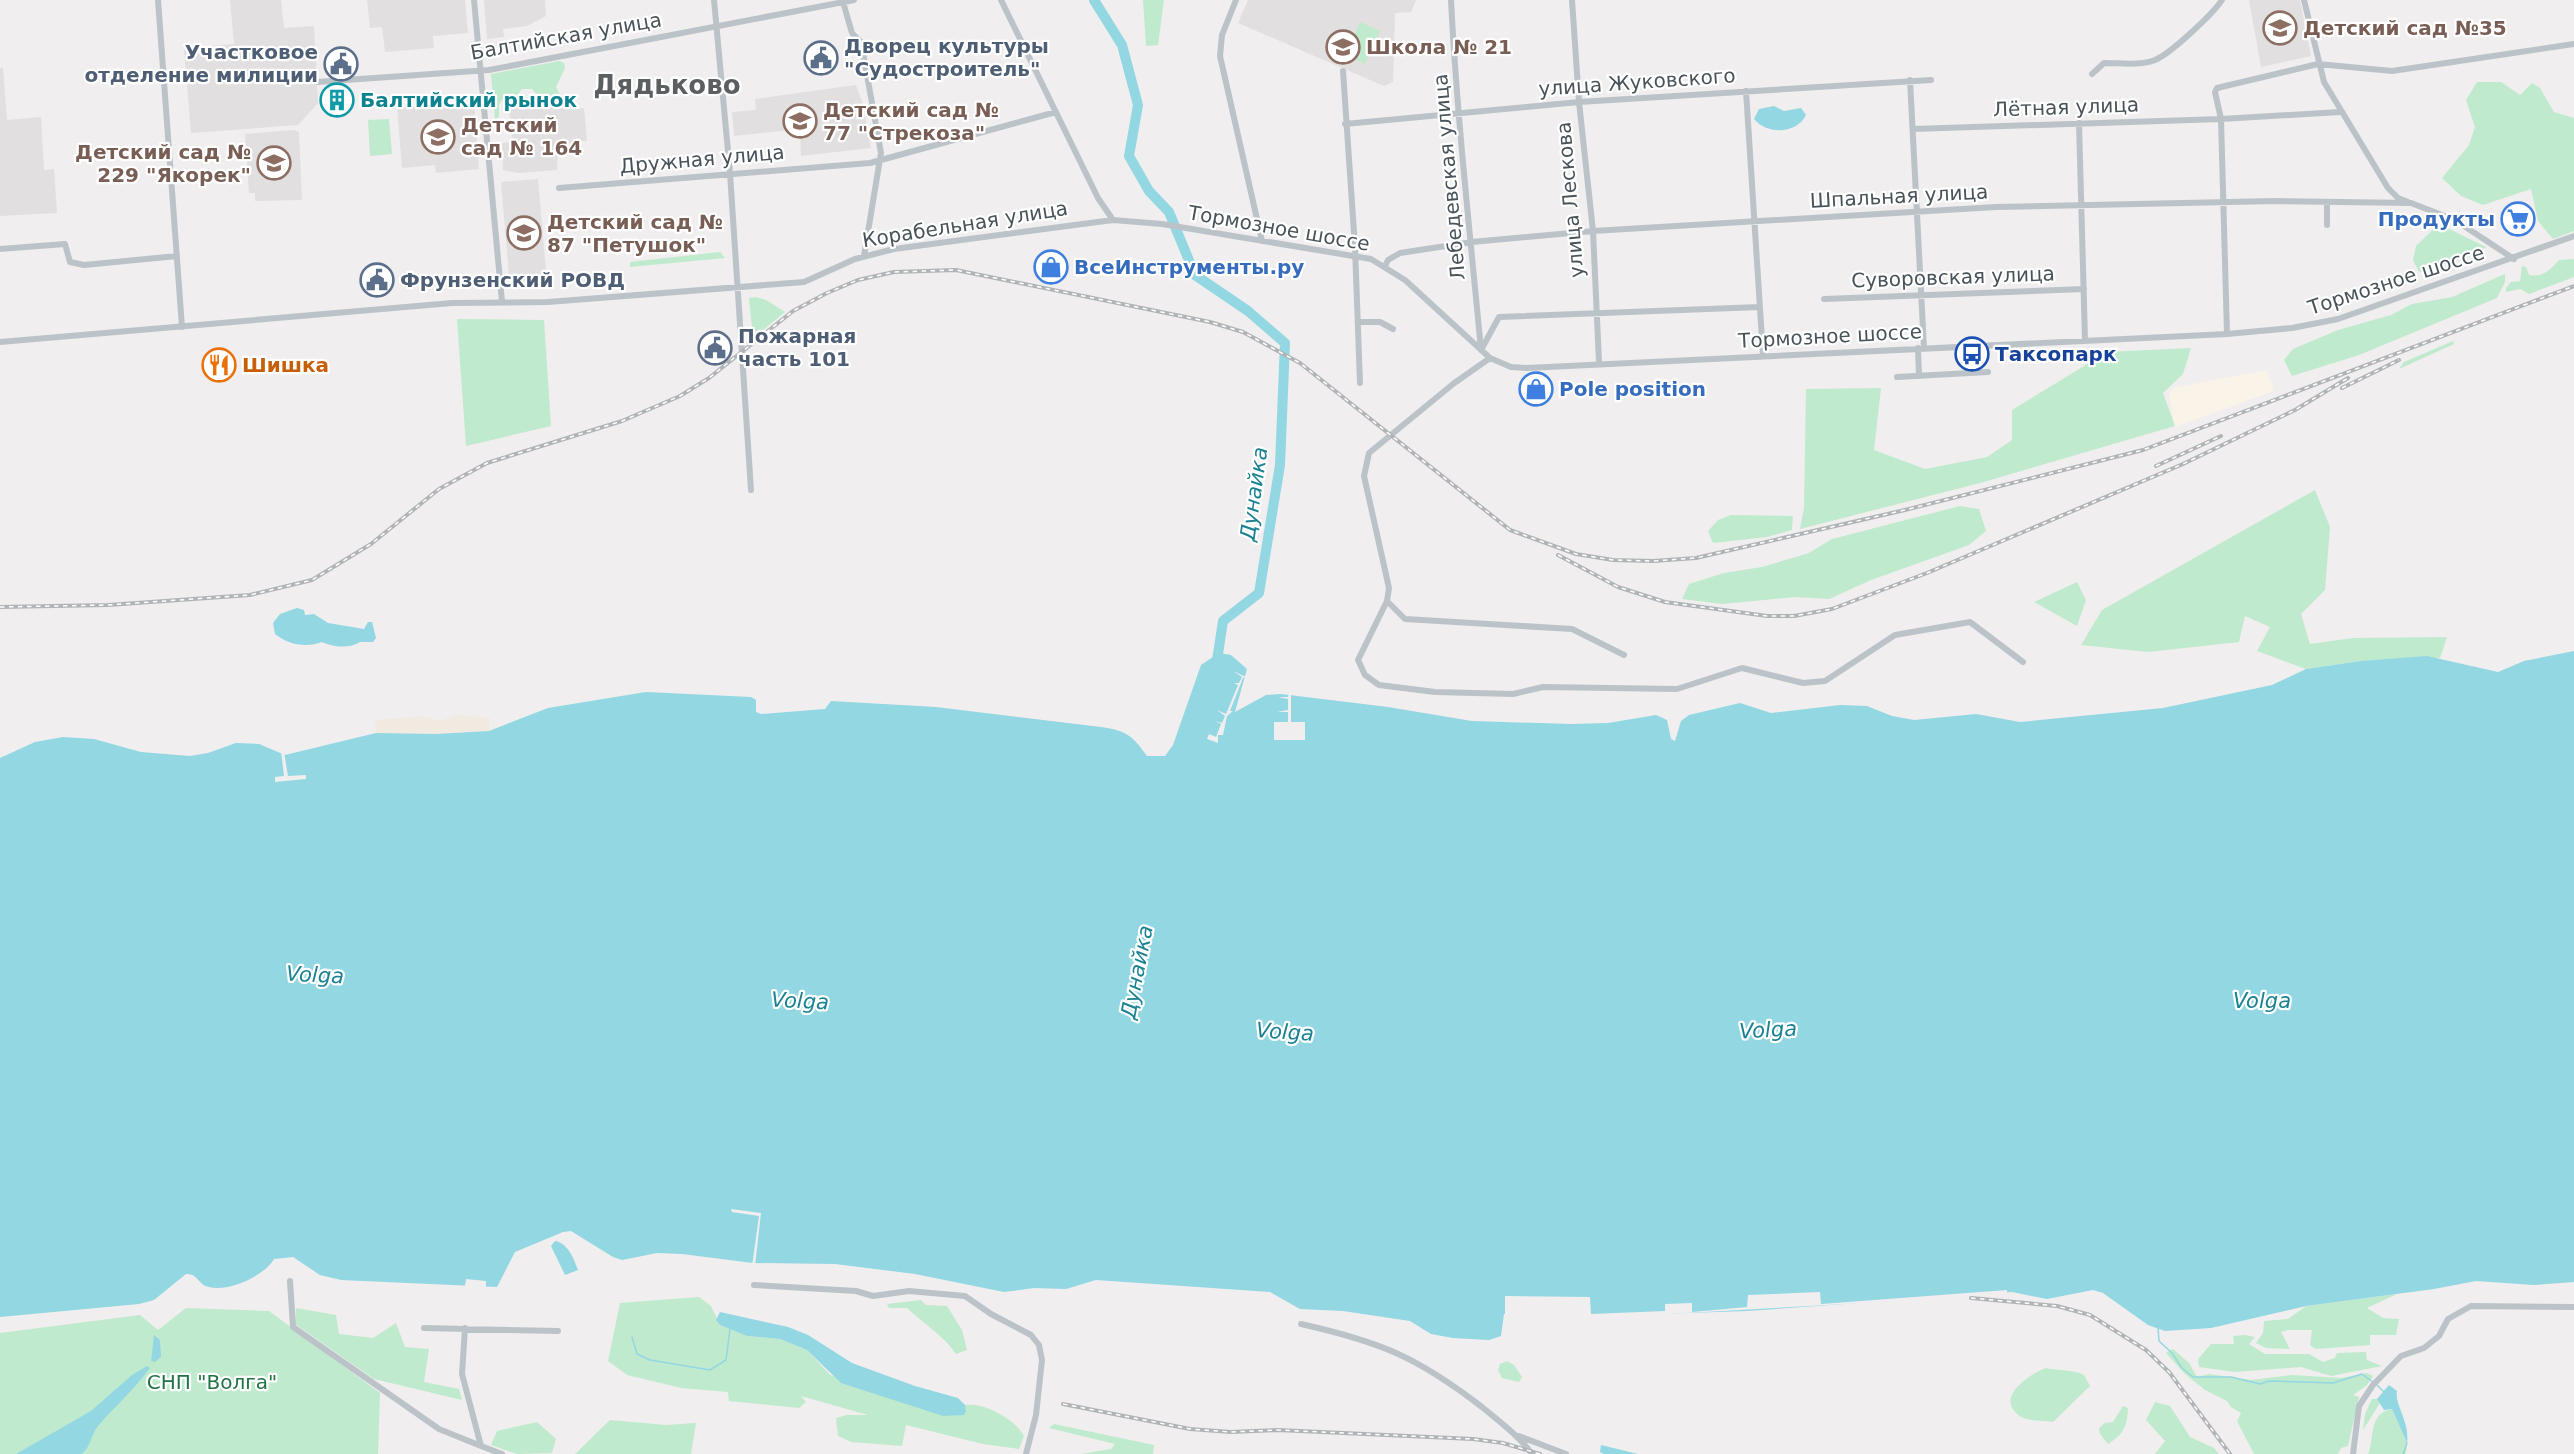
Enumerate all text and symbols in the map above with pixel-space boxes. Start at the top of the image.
street label: Балтийская улица [469,7,663,65]
school or university icon: Детский сад №35 [2262,10,2298,46]
place label: Детский сад №35 [2303,16,2507,40]
school or university icon: Школа № 21 [1325,29,1361,65]
place label: Дворец культуры "Судостроитель" [844,34,1049,81]
place label: Школа № 21 [1366,35,1512,59]
place label: Участковое отделение милиции [85,40,318,87]
public building icon: Дворец культуры "Судостроитель" [803,40,839,76]
public building icon: Участковое отделение милиции [323,46,359,82]
street label: улица Жуковского [1538,63,1736,101]
district label: Дядьково [593,70,741,100]
street label: Лебедевская улица [1428,73,1470,281]
building icon: Балтийский рынок [319,82,355,118]
place label: Балтийский рынок [360,88,577,112]
street label: Лётная улица [1993,92,2139,122]
place label: Детский сад № 77 "Стрекоза" [823,98,999,145]
school or university icon: Детский сад № 77 "Стрекоза" [782,103,818,139]
place label: Детский сад № 164 [461,113,582,160]
school or university icon: Детский сад № 164 [420,119,456,155]
street label: улица Лескова [1551,121,1589,279]
place label: Детский сад № 229 "Якорек" [75,140,251,187]
street label: Дружная улица [619,140,785,178]
school or university icon: Детский сад № 229 "Якорек" [256,145,292,181]
street label: Шпальная улица [1809,179,1989,213]
street label: Корабельная улица [860,196,1070,252]
street label: Тормозное шоссе [1185,200,1372,256]
supermarket icon: Продукты [2500,201,2536,237]
place label: Продукты [2378,207,2495,231]
place label: Детский сад № 87 "Петушок" [547,210,723,257]
school or university icon: Детский сад № 87 "Петушок" [506,215,542,251]
street label: Тормозное шоссе [2304,240,2487,320]
shop icon: ВсеИнструменты.ру [1033,249,1069,285]
place label: ВсеИнструменты.ру [1074,255,1304,279]
street label: Суворовская улица [1851,261,2055,293]
public building icon: Фрунзенский РОВД [359,262,395,298]
place label: Фрунзенский РОВД [400,268,625,292]
street label: Тормозное шоссе [1737,319,1922,353]
place label: Пожарная часть 101 [738,324,856,371]
public building icon: Пожарная часть 101 [697,330,733,366]
bus stop icon: Таксопарк [1954,336,1990,372]
place label: Таксопарк [1995,342,2117,366]
restaurant icon: Шишка [201,347,237,383]
place label: Шишка [242,353,329,377]
shop icon: Pole position [1518,371,1554,407]
place label: Pole position [1559,377,1706,401]
water label: Дунайка [1235,445,1272,544]
water label: Дунайка [1116,923,1158,1022]
water label: Volga [285,961,345,989]
water label: Volga [770,987,830,1015]
water label: Volga [2233,989,2291,1013]
water label: Volga [1738,1016,1798,1044]
water label: Volga [1255,1018,1315,1046]
park label: СНП "Волга" [147,1370,277,1394]

